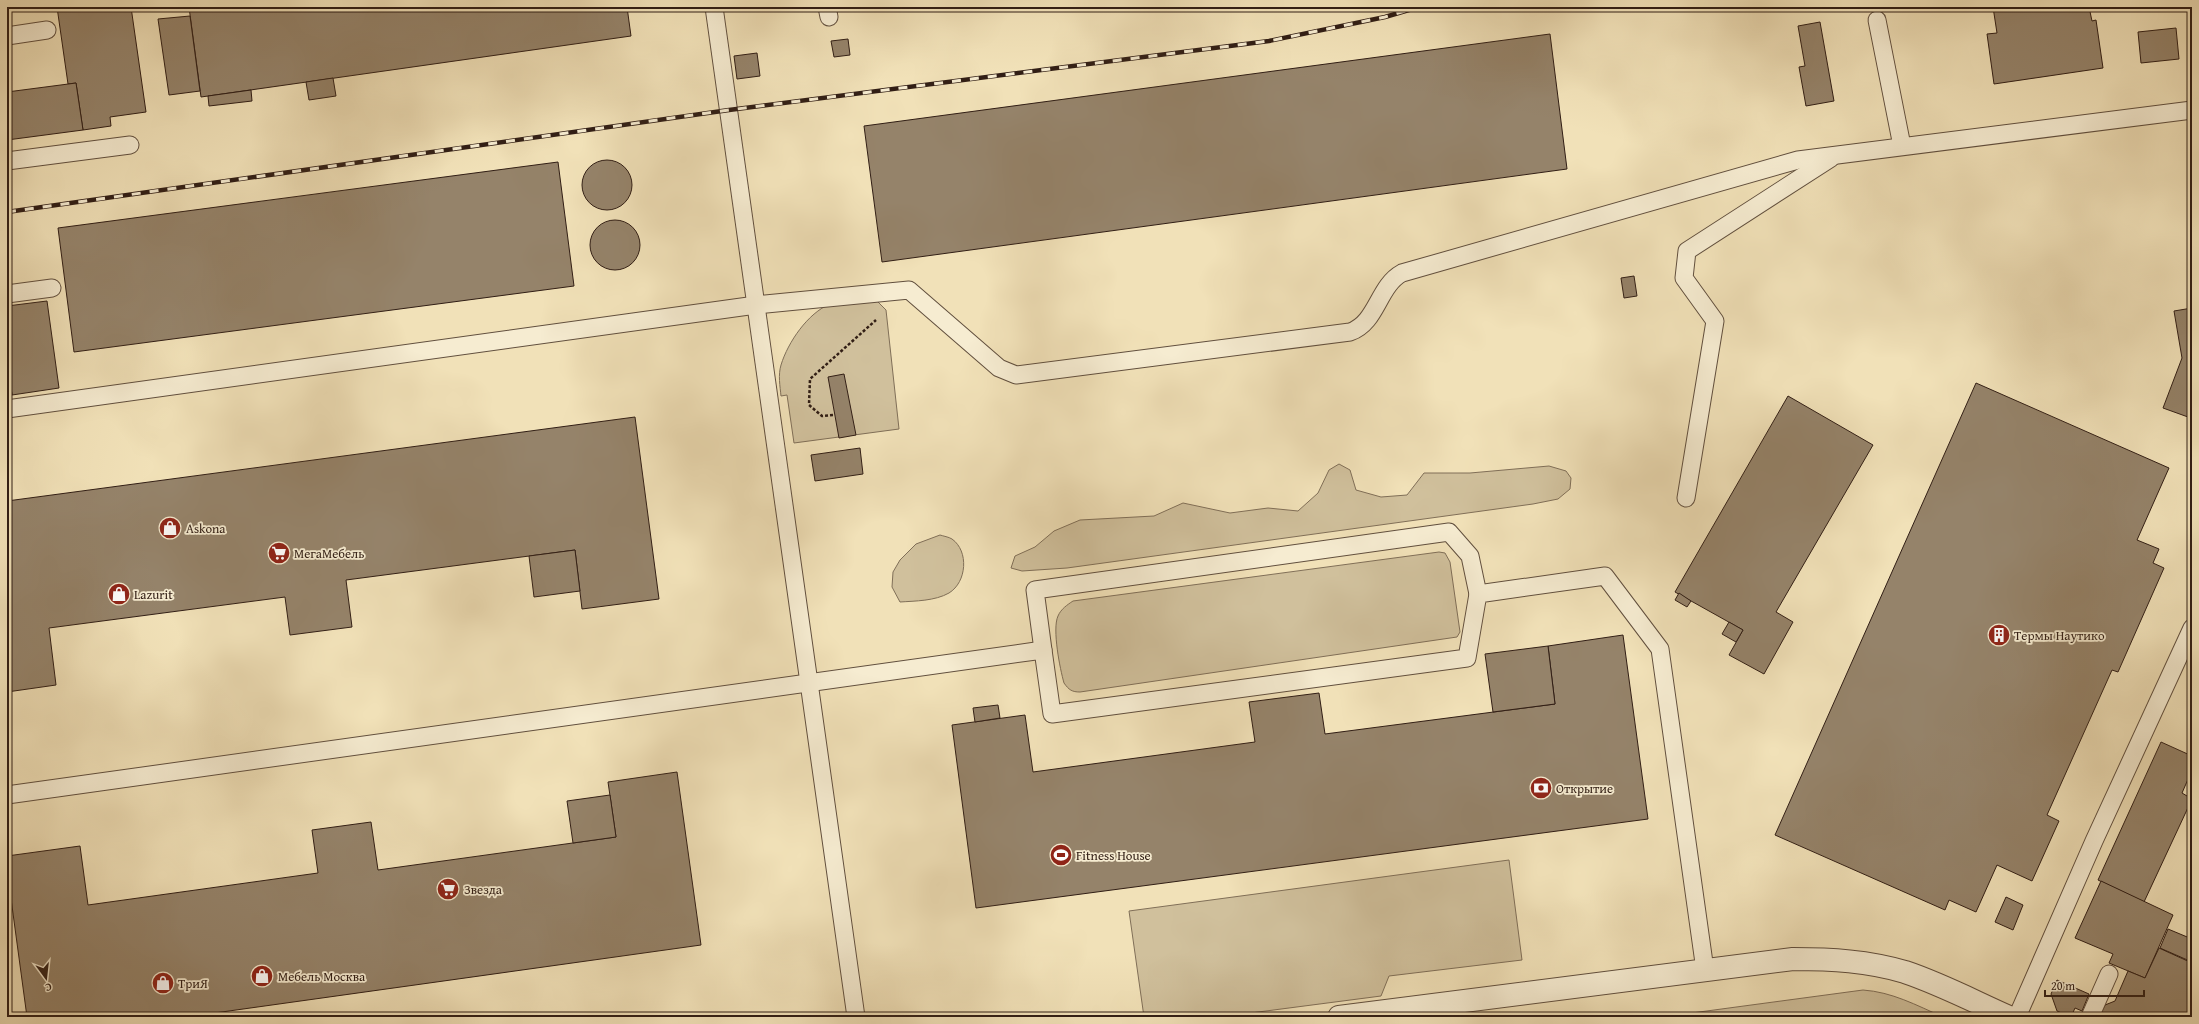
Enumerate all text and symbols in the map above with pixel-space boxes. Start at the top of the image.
shop icon: Askona [157,515,183,541]
place label: Askona [186,519,226,538]
supermarket icon: МегаМебель [266,540,292,566]
place label: МегаМебель [294,544,364,563]
shop icon: Lazurit [106,581,132,607]
place label: Lazurit [134,585,173,604]
building icon: Термы Наутико [1986,622,2012,648]
place label: Термы Наутико [2014,626,2105,645]
bank icon: Открытие [1528,775,1554,801]
place label: Открытие [1556,779,1613,798]
sports icon: Fitness House [1048,842,1074,868]
place label: Fitness House [1076,846,1151,865]
supermarket icon: Звезда [435,876,461,902]
place label: Звезда [464,880,503,899]
north arrow [26,958,66,998]
shop icon: Мебель Москва [249,963,275,989]
place label: Мебель Москва [278,967,366,986]
shop icon: ТриЯ [150,970,176,996]
scale bar [2045,972,2144,998]
place label: ТриЯ [178,974,208,993]
text: 20 m [2051,977,2075,994]
text: С [44,979,54,996]

